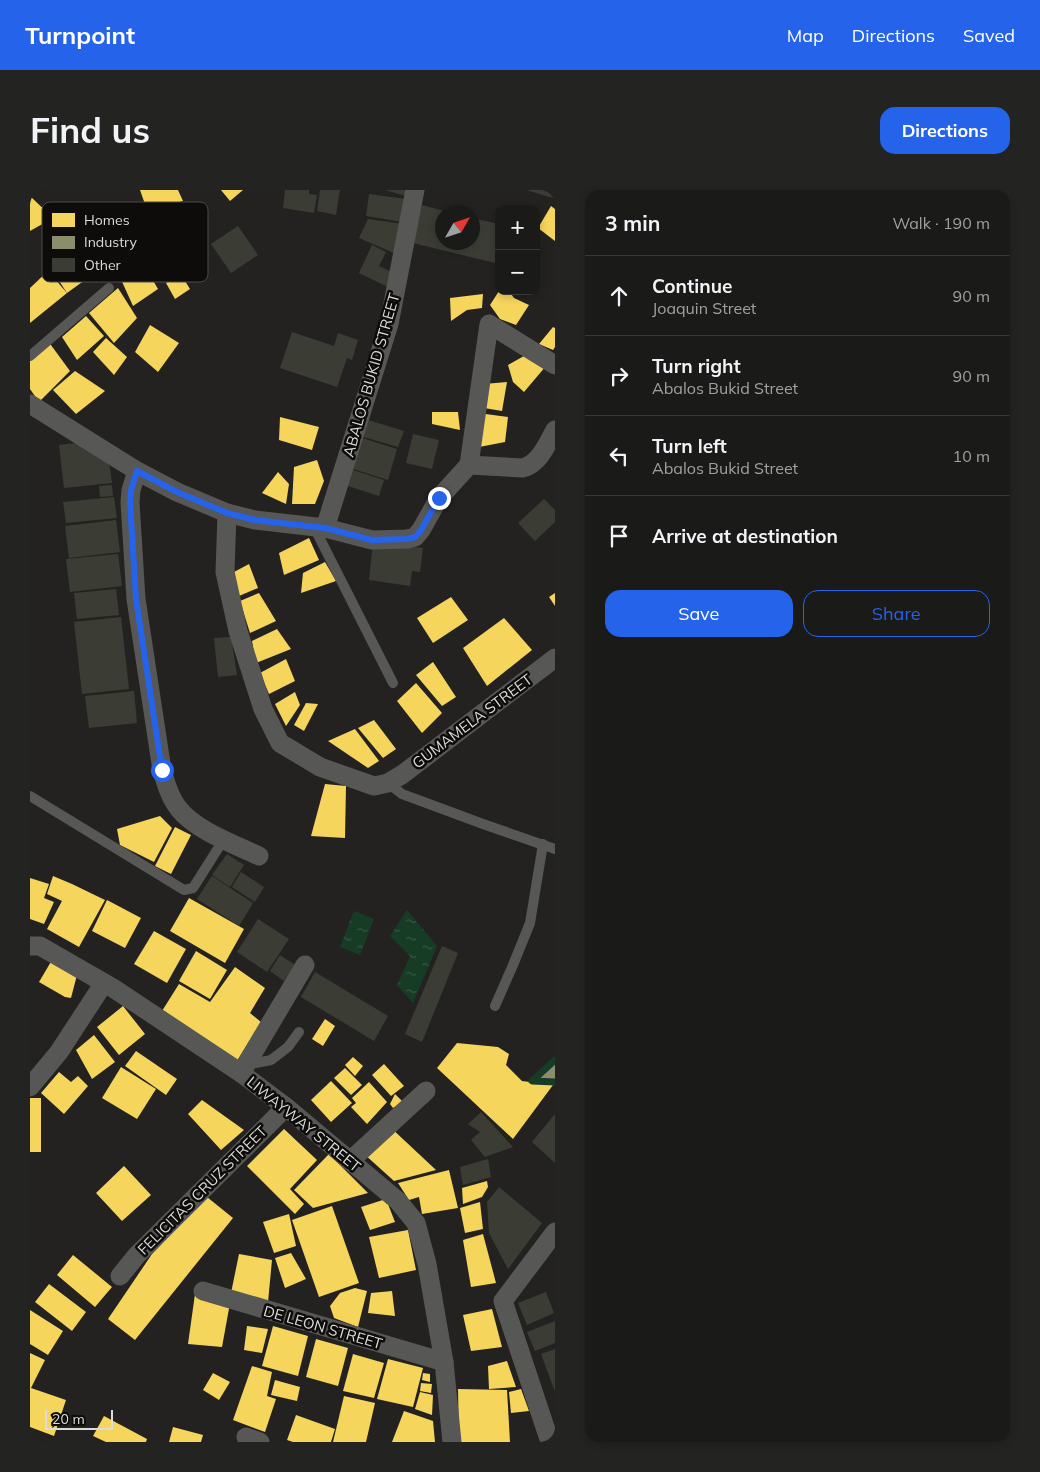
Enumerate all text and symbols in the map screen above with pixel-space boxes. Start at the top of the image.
text: Turnpoint [25,20,135,50]
text: Map [787,24,824,47]
text: Directions [852,24,935,47]
text: Saved [963,24,1015,47]
button: Directions [880,107,1010,154]
text: Find us [30,108,150,152]
legend [42,202,208,282]
north arrow [435,205,480,250]
map controls [495,205,540,295]
button: + [495,205,540,250]
text: 3 min [605,210,660,236]
text: Homes [84,211,130,229]
text: Walk · 190 m [892,213,990,233]
text: Industry [84,233,138,251]
button: − [495,250,540,295]
text: Other [84,256,122,274]
text: Continue [652,274,732,298]
icon: ahead [605,282,633,310]
text: 90 m [953,286,990,306]
street label: ABALOS BUKID STREET [339,291,403,459]
text: Joaquin Street [652,298,756,318]
text: Turn right [652,354,741,378]
icon: right [605,362,633,390]
text: 90 m [953,366,990,386]
text: Abalos Bukid Street [652,378,798,398]
text: Turn left [652,434,727,458]
icon: left [605,442,633,470]
text: 10 m [953,446,990,466]
text: Abalos Bukid Street [652,458,798,478]
route end [428,487,451,510]
icon: arrive [605,522,633,550]
text: Arrive at destination [652,524,838,548]
button: Save [605,590,793,637]
button: Share [803,590,990,637]
street label: GUMAMELA STREET [408,670,536,772]
route start [151,759,174,782]
street label: LIWAYWAY STREET [243,1072,365,1176]
street label: FELICITAS CRUZ STREET [133,1121,271,1259]
street label: DE LEON STREET [261,1301,385,1353]
scale bar [45,1407,112,1430]
text: 20 m [52,1410,85,1428]

